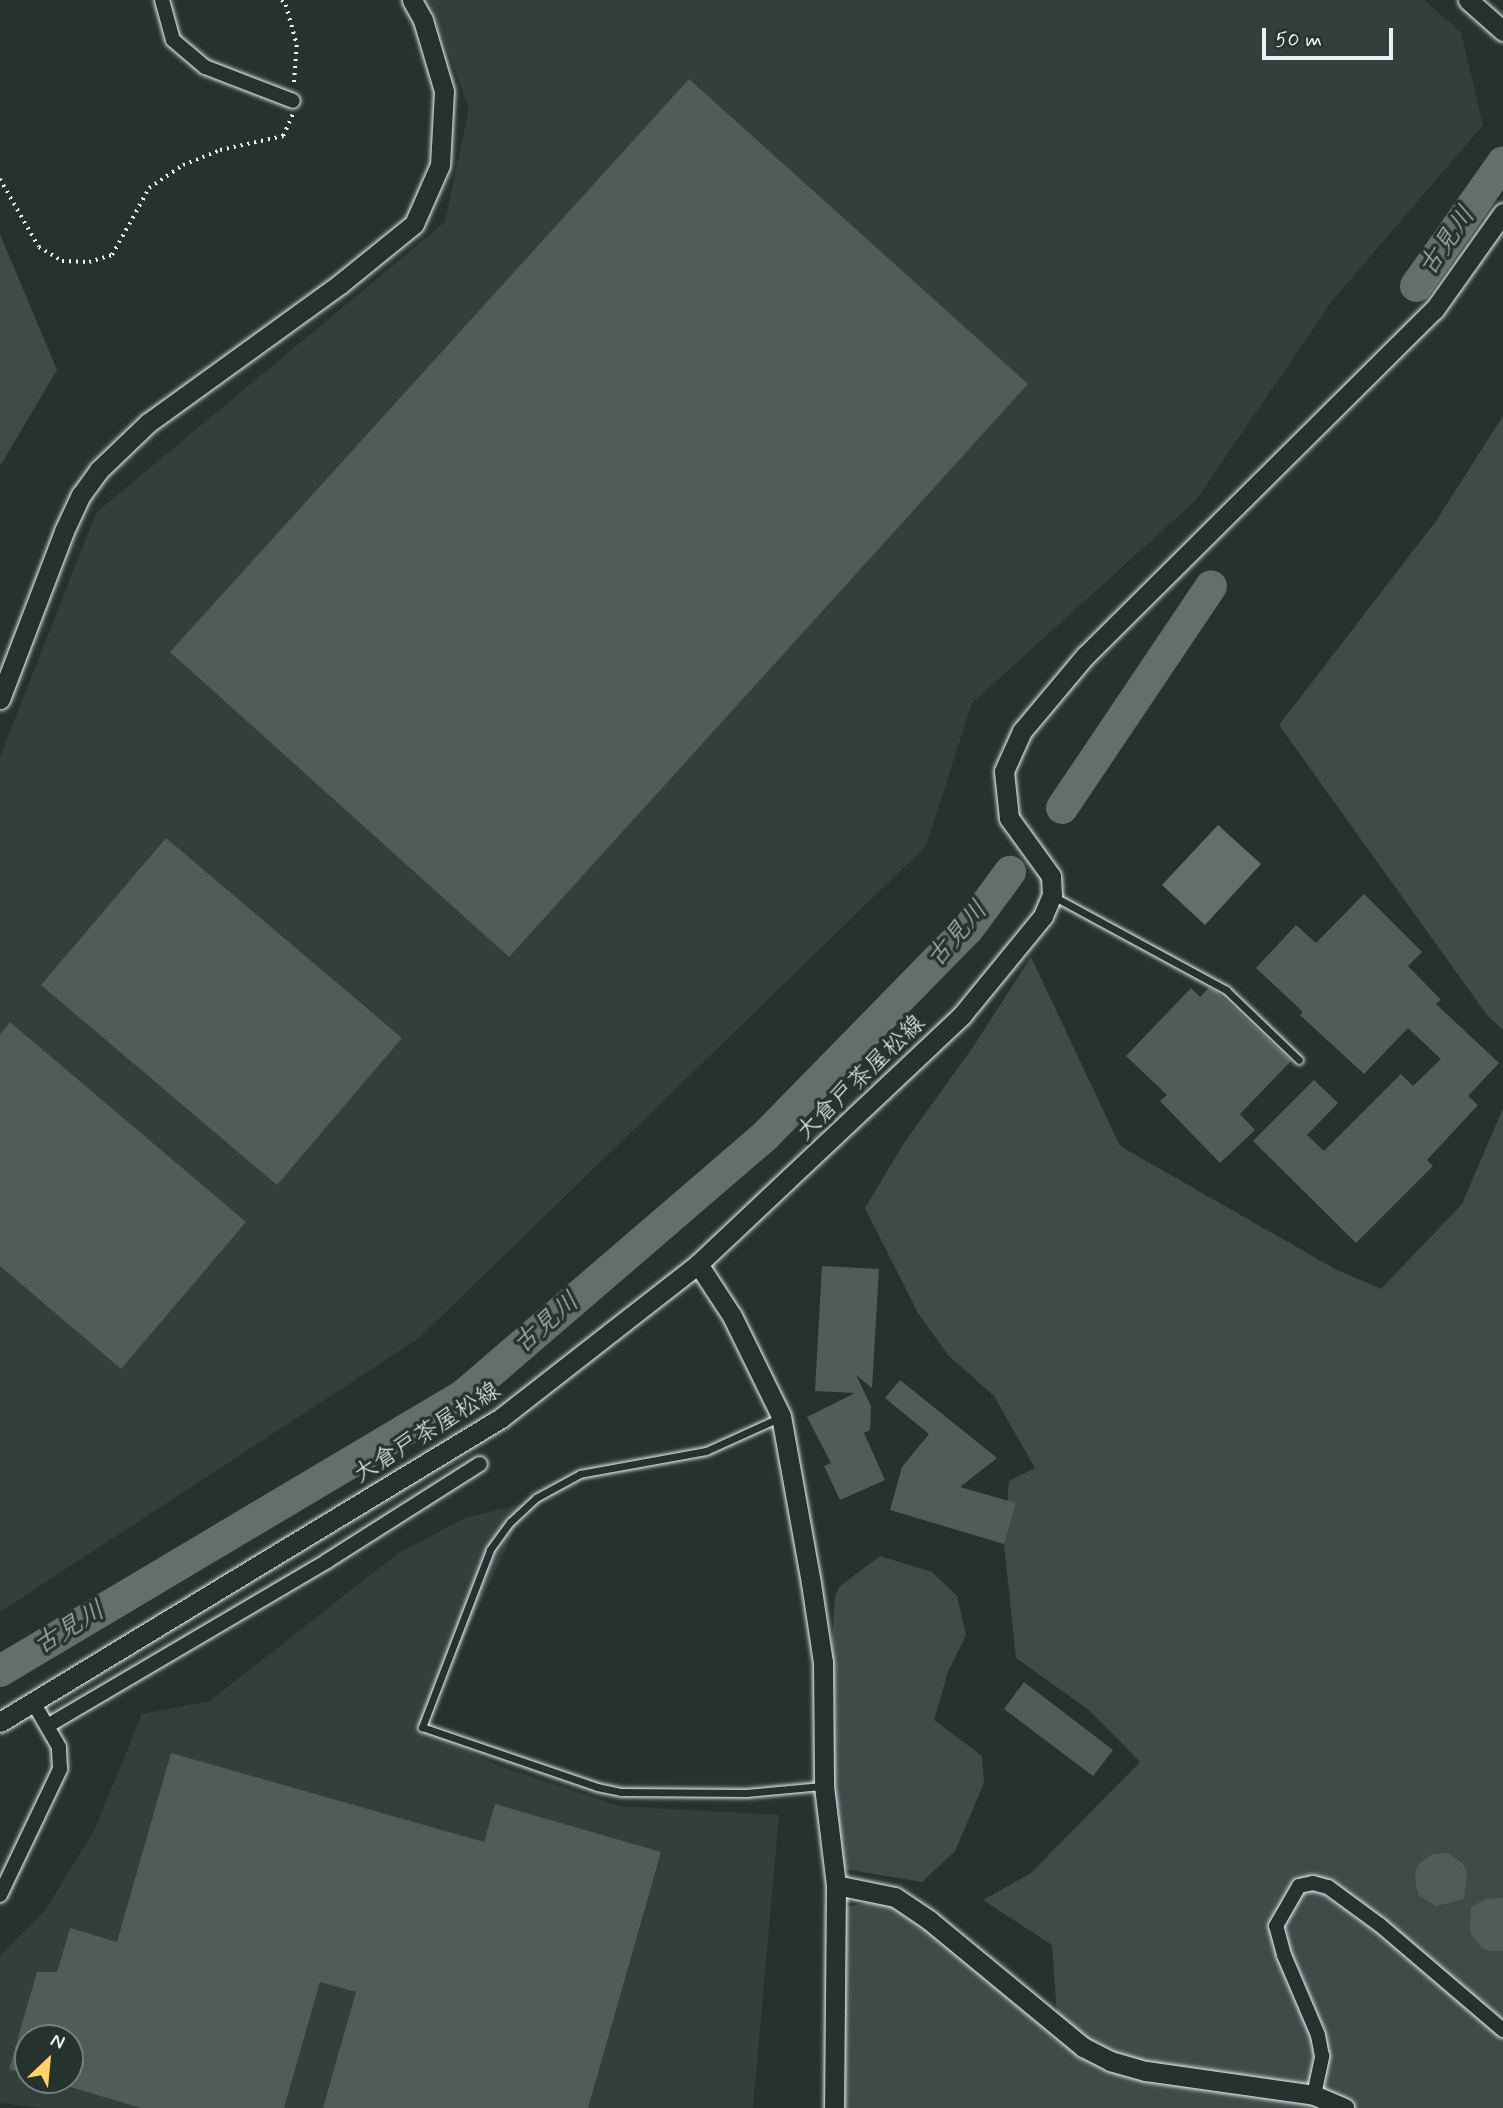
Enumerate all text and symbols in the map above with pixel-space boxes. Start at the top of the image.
scale bar [1265,14,1396,58]
text: 50 m [1275,26,1322,54]
water label: 古見川 [1413,201,1483,283]
water label: 古見川 [921,895,995,975]
street label: 大倉戸茶屋松線 [791,1009,931,1147]
water label: 古見川 [507,1287,587,1361]
street label: 大倉戸茶屋松線 [348,1376,506,1490]
water label: 古見川 [29,1596,111,1662]
north arrow [14,2024,84,2094]
text: N [46,2027,69,2055]

